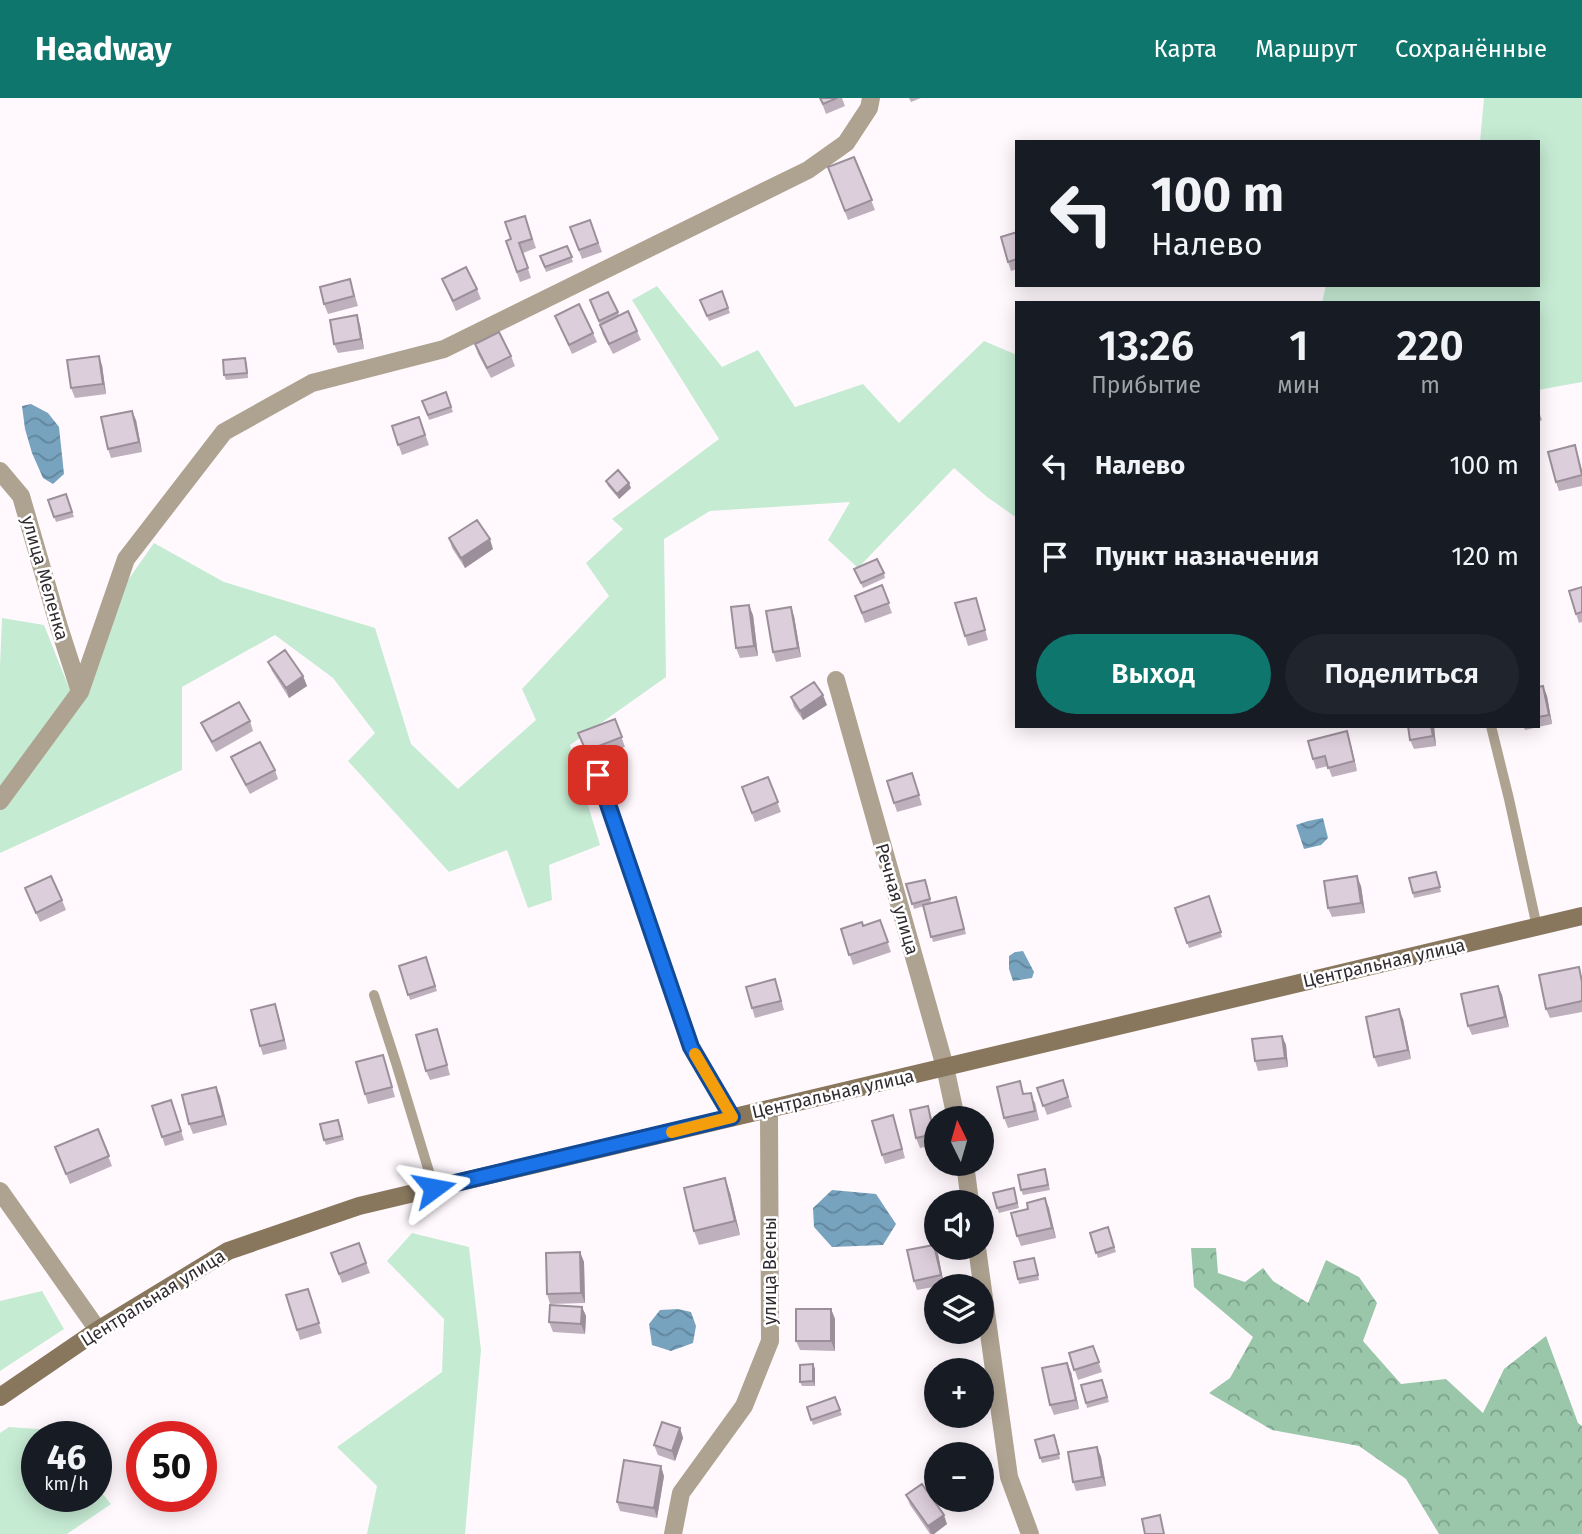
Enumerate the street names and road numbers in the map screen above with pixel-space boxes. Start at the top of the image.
street label: улица Меленка [17,513,73,643]
street label: Речная улица [871,841,923,957]
street label: Центральная улица [1301,934,1467,992]
street label: Центральная улица [750,1065,916,1123]
street label: улица Весны [759,1217,781,1325]
street label: Центральная улица [77,1245,229,1351]

